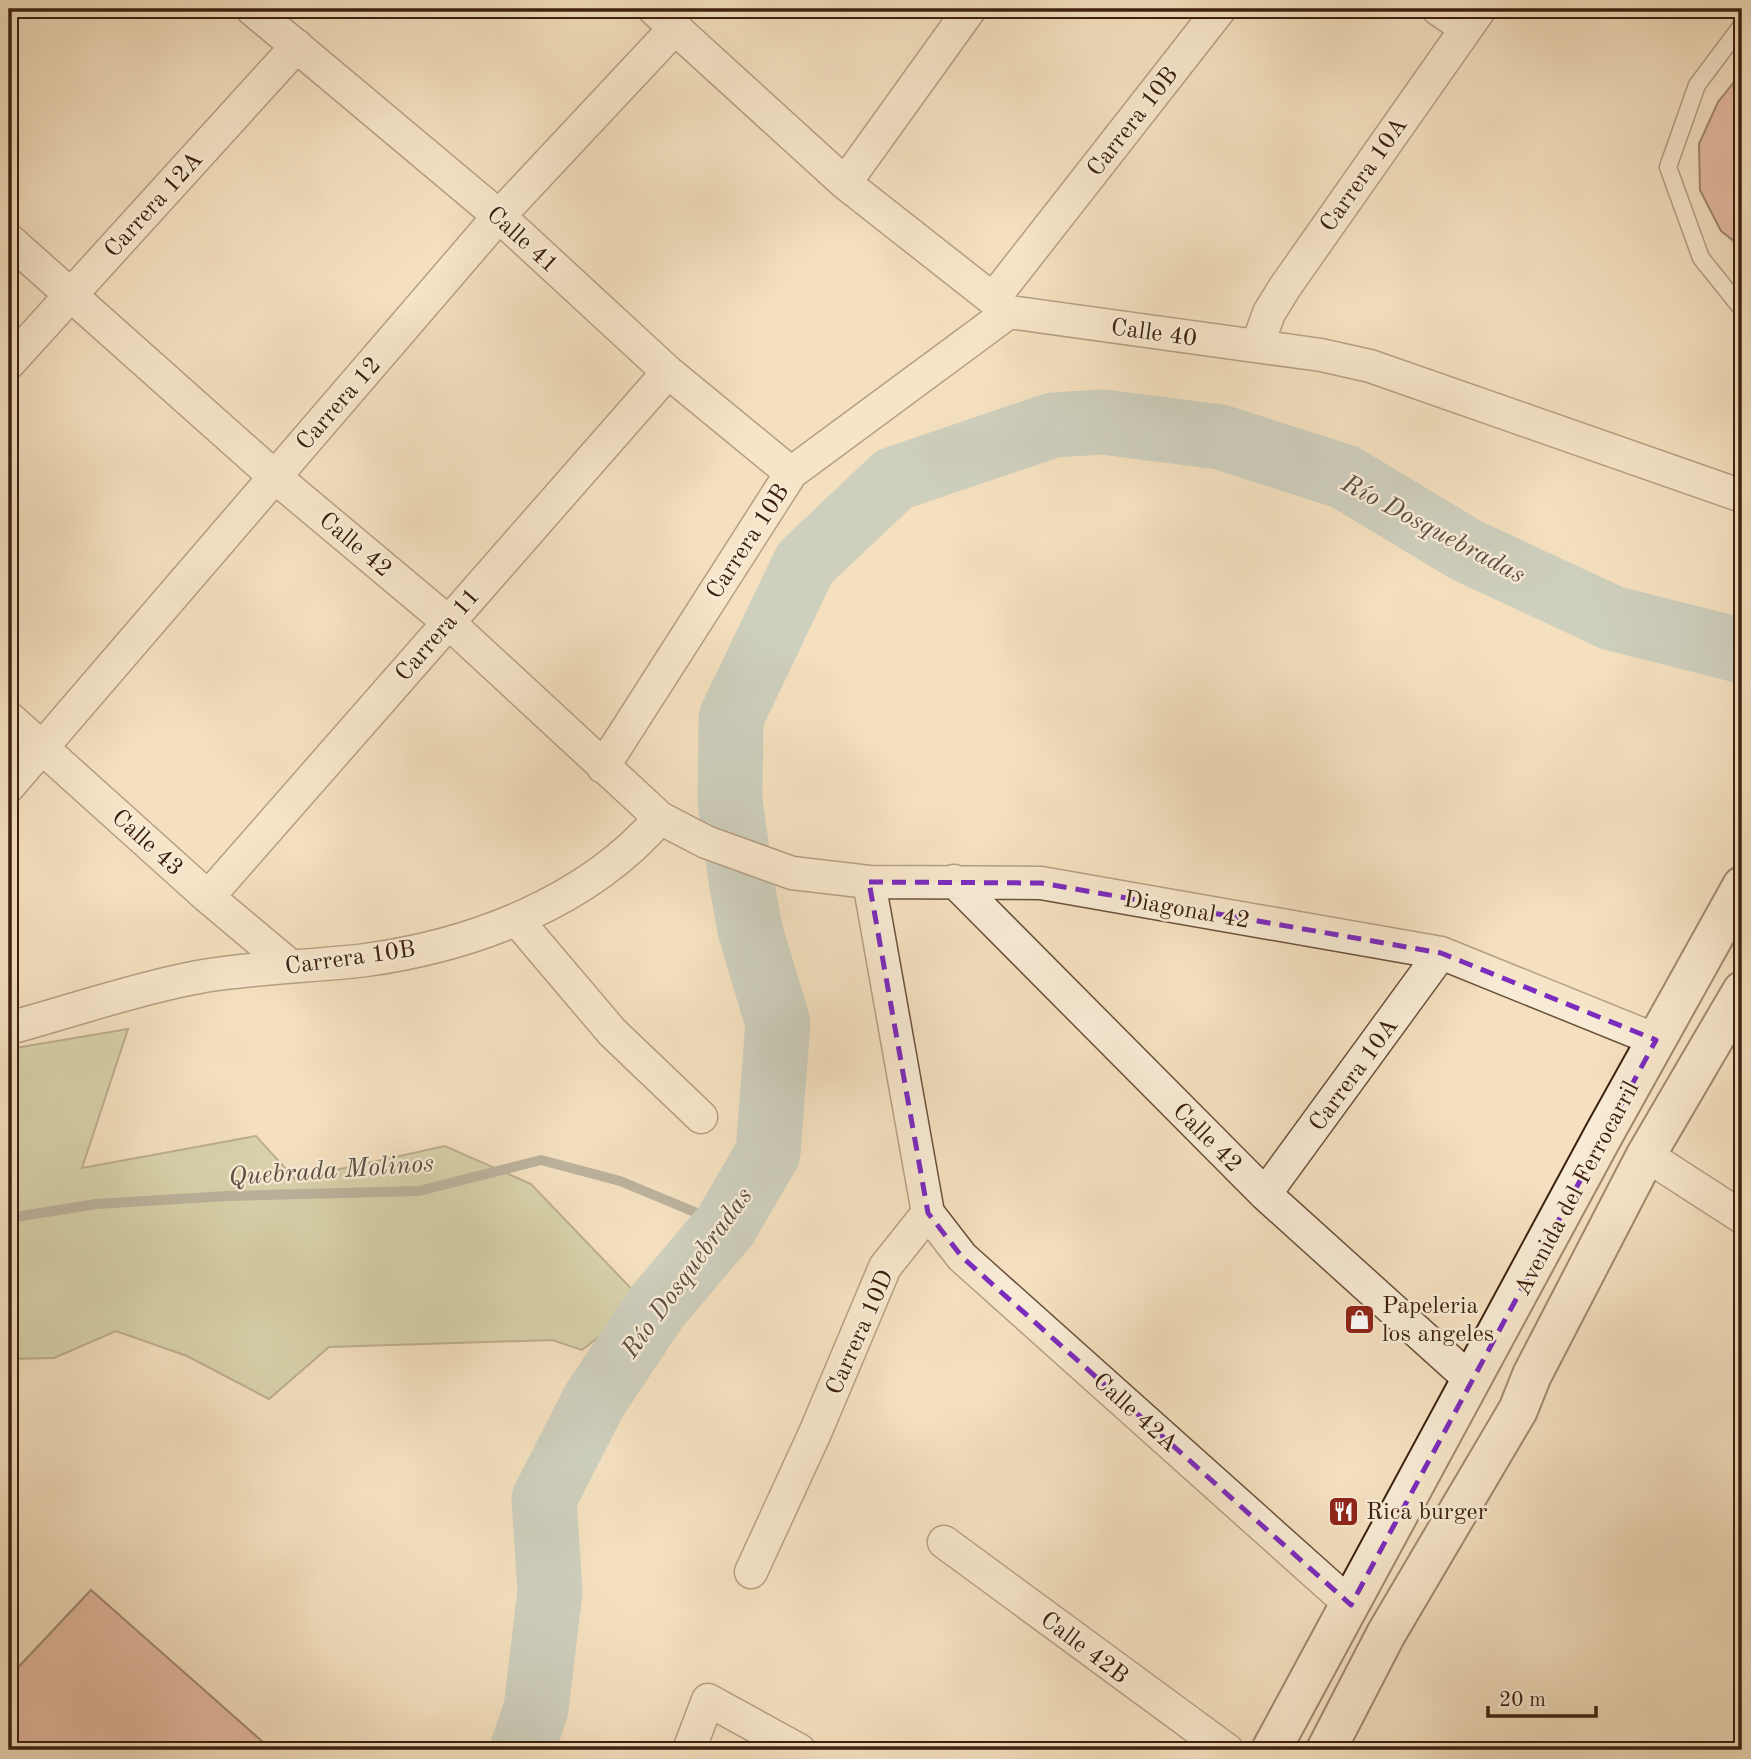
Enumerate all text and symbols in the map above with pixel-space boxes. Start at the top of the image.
street label: Carrera 10B [1084,63,1184,181]
street label: Carrera 10A [1317,114,1413,237]
street label: Carrera 12A [101,148,208,263]
street label: Calle 41 [481,203,562,278]
street label: Calle 40 [1109,316,1198,352]
street label: Carrera 12 [293,353,386,456]
water label: Río Dosquebradas [1336,470,1529,589]
street label: Carrera 10B [703,480,795,604]
street label: Calle 42 [314,509,396,583]
street label: Carrera 11 [392,584,485,687]
street label: Calle 43 [106,806,187,881]
street label: Diagonal 42 [1122,888,1252,934]
street label: Carrera 10B [284,938,417,980]
street label: Carrera 10A [1306,1014,1403,1136]
street label: Avenida del Ferrocarril [1511,1078,1644,1300]
street label: Calle 42 [1168,1099,1246,1177]
water label: Quebrada Molinos [228,1151,435,1191]
water label: Río Dosquebradas [617,1183,758,1364]
street label: Carrera 10D [823,1267,899,1399]
place label: Papeleria los angeles [1382,1295,1494,1347]
shop icon: Papeleria los angeles [1342,1302,1376,1336]
street label: Calle 42A [1088,1369,1182,1457]
restaurant icon: Rica burger [1326,1494,1360,1528]
place label: Rica burger [1366,1501,1488,1525]
street label: Calle 42B [1035,1608,1132,1689]
scale bar [1488,1675,1597,1719]
text: 20 m [1499,1690,1546,1711]

